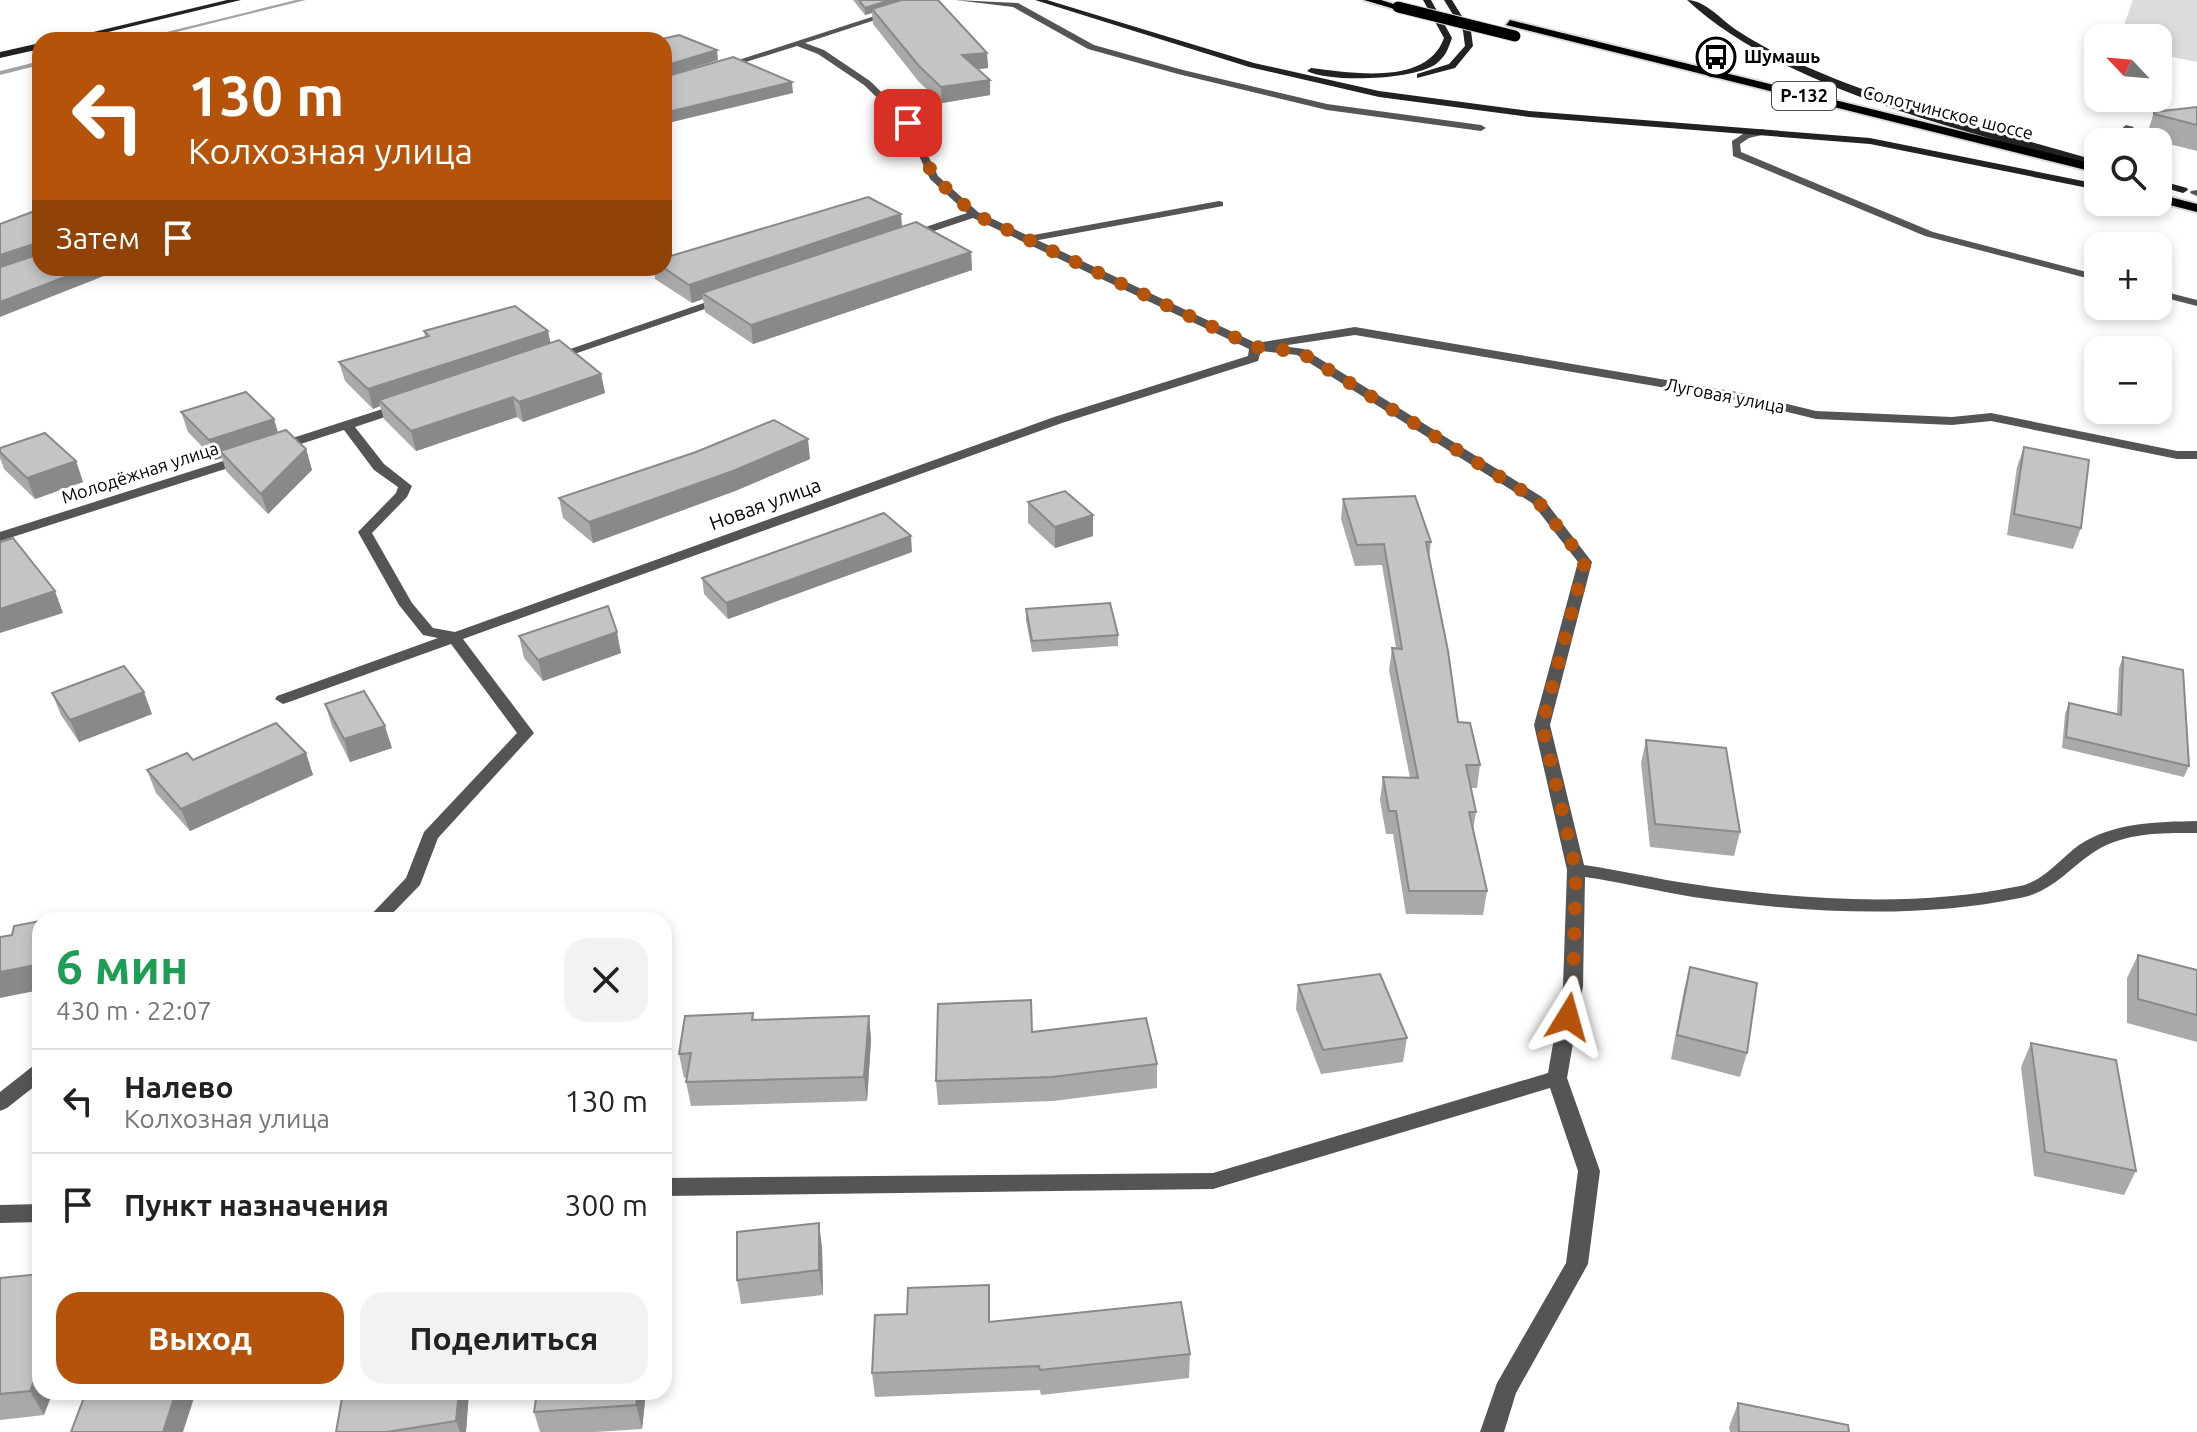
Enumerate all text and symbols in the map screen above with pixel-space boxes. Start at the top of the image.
north arrow [2084,24,2172,112]
map controls [2084,24,2172,424]
bus stop icon: Шумашь [1695,36,1737,78]
place label: Шумашь [1744,46,1820,66]
icon: left [56,64,160,168]
text: 130 m [188,64,344,127]
street label: Солотчинское шоссе [1861,81,2036,143]
road number: Р-132 [1772,82,1836,110]
pin [874,89,942,157]
icon: arrive [886,101,930,145]
button: search [2084,128,2172,216]
text: Колхозная улица [188,130,473,171]
icon: arrive [156,216,200,260]
text: Затем [56,221,140,255]
button: + [2084,232,2172,320]
button: − [2084,336,2172,424]
street label: Луговая улица [1664,374,1787,416]
street label: Молодёжная улица [59,437,221,507]
street label: Новая улица [706,473,824,534]
button: close [564,938,648,1022]
text: 6 мин [56,939,188,993]
position arrow [1526,975,1610,1059]
text: 430 m · 22:07 [56,996,212,1025]
text: Налево [124,1070,234,1104]
icon: left [56,1079,100,1123]
text: 130 m [564,1084,648,1118]
text: Колхозная улица [124,1104,330,1133]
icon: arrive [56,1183,100,1227]
text: Пункт назначения [124,1188,389,1222]
text: 300 m [564,1188,648,1222]
button: Выход [56,1292,344,1384]
button: Поделиться [360,1292,648,1384]

